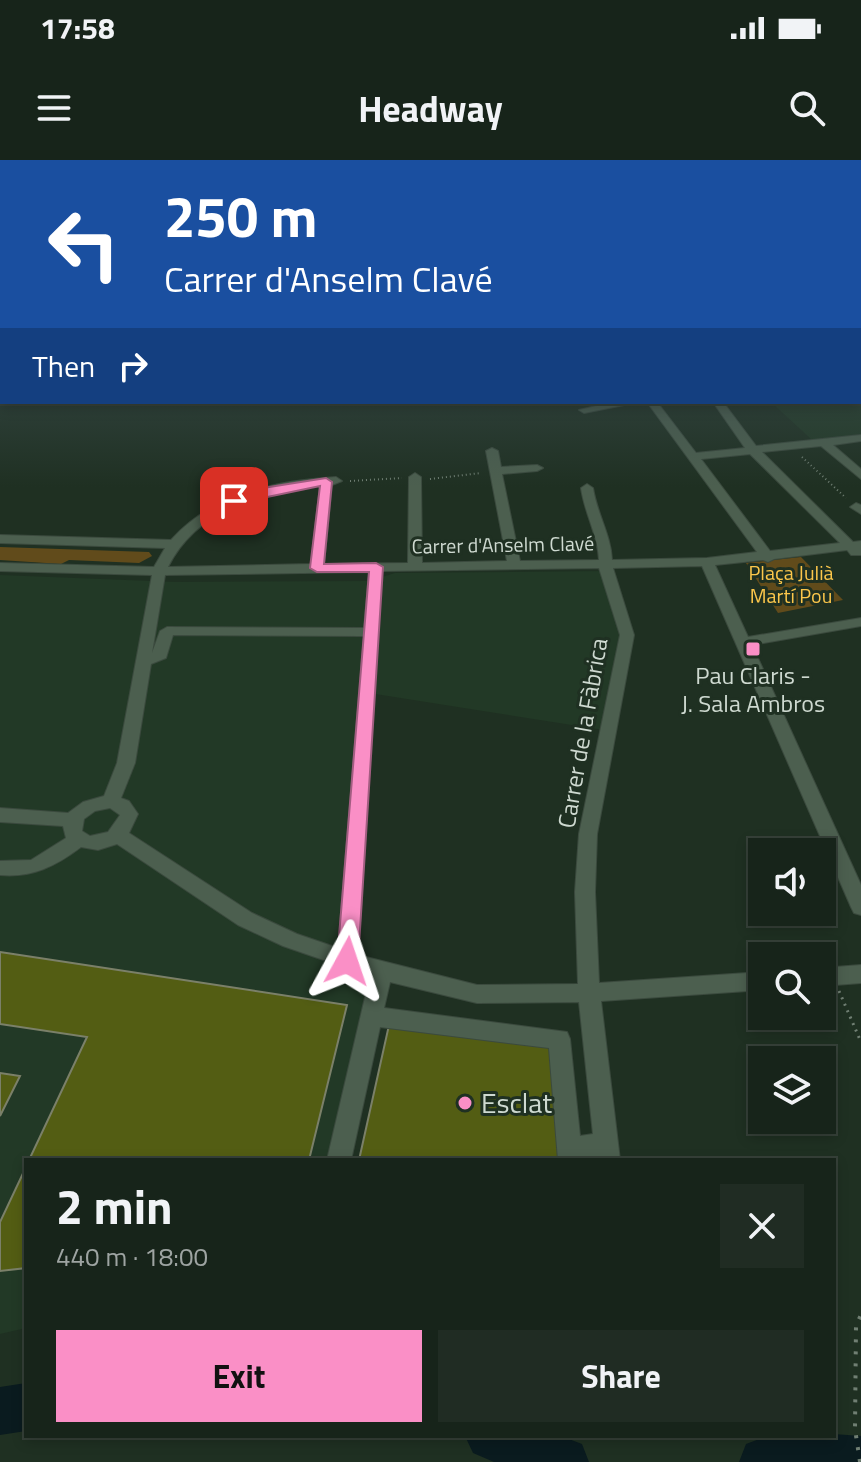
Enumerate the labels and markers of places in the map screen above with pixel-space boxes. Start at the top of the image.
pin [200,467,268,535]
marker: Pau Claris - J. Sala Ambros [744,640,762,658]
place label: Pau Claris - J. Sala Ambros [681,657,825,721]
place label: Esclat [481,1081,552,1124]
marker: Esclat [456,1094,474,1112]

